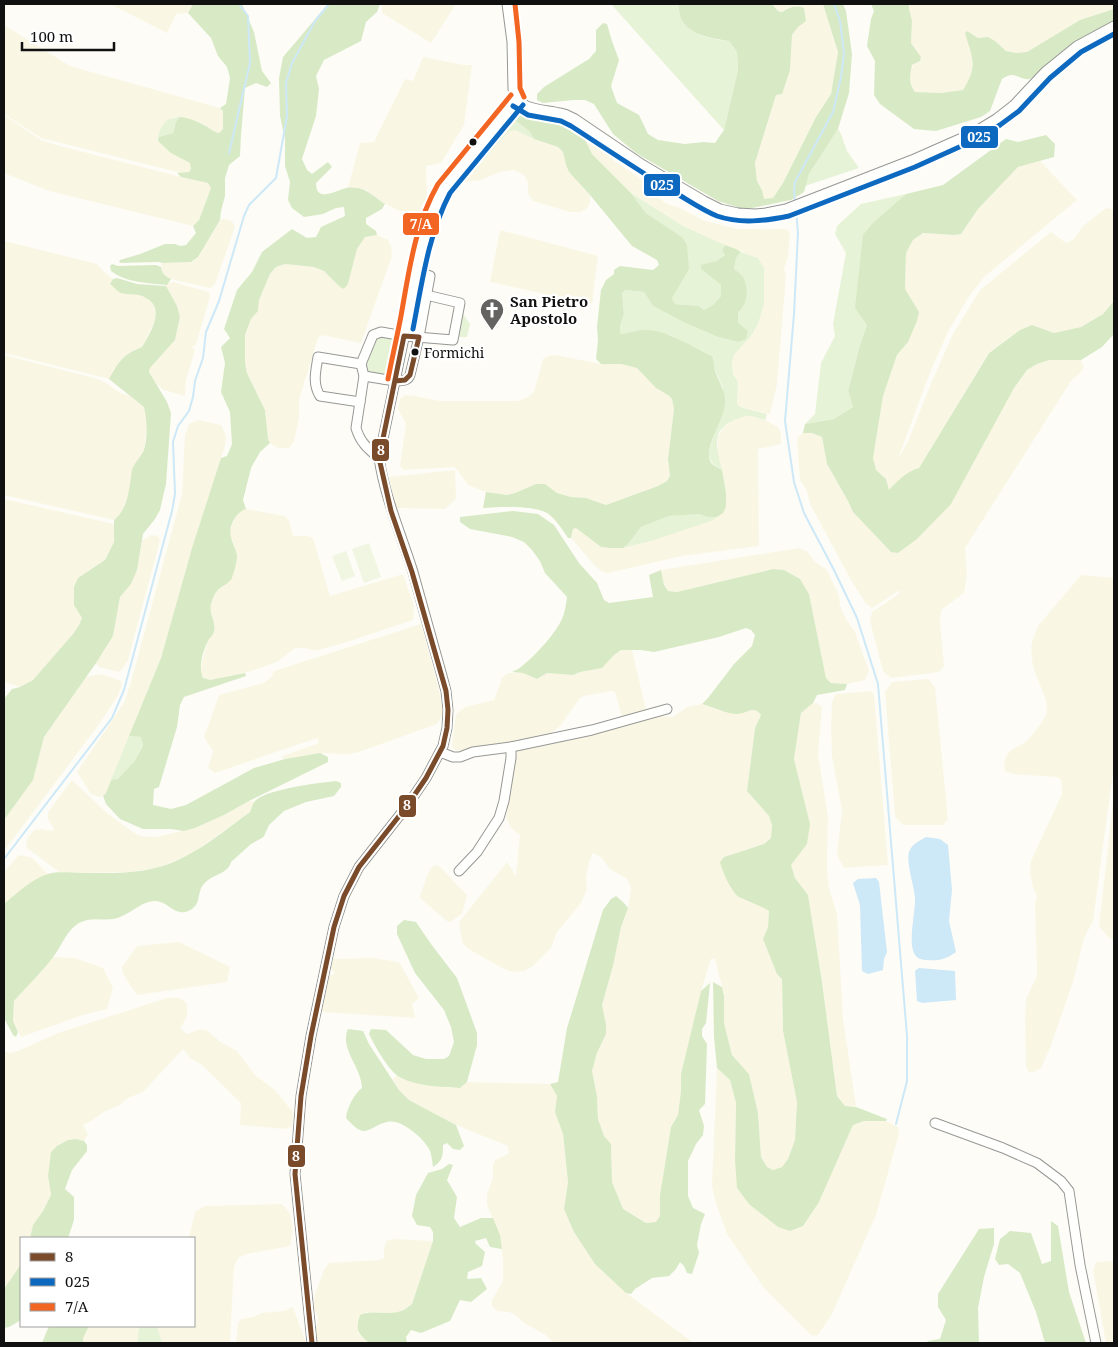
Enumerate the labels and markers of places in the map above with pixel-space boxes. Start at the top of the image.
unlabelled marker [468,137,478,147]
place label: San Pietro Apostolo [510,291,588,328]
church icon: San Pietro Apostolo [479,297,505,331]
place label: Formichi [424,343,485,362]
marker: Formichi [410,347,420,357]

